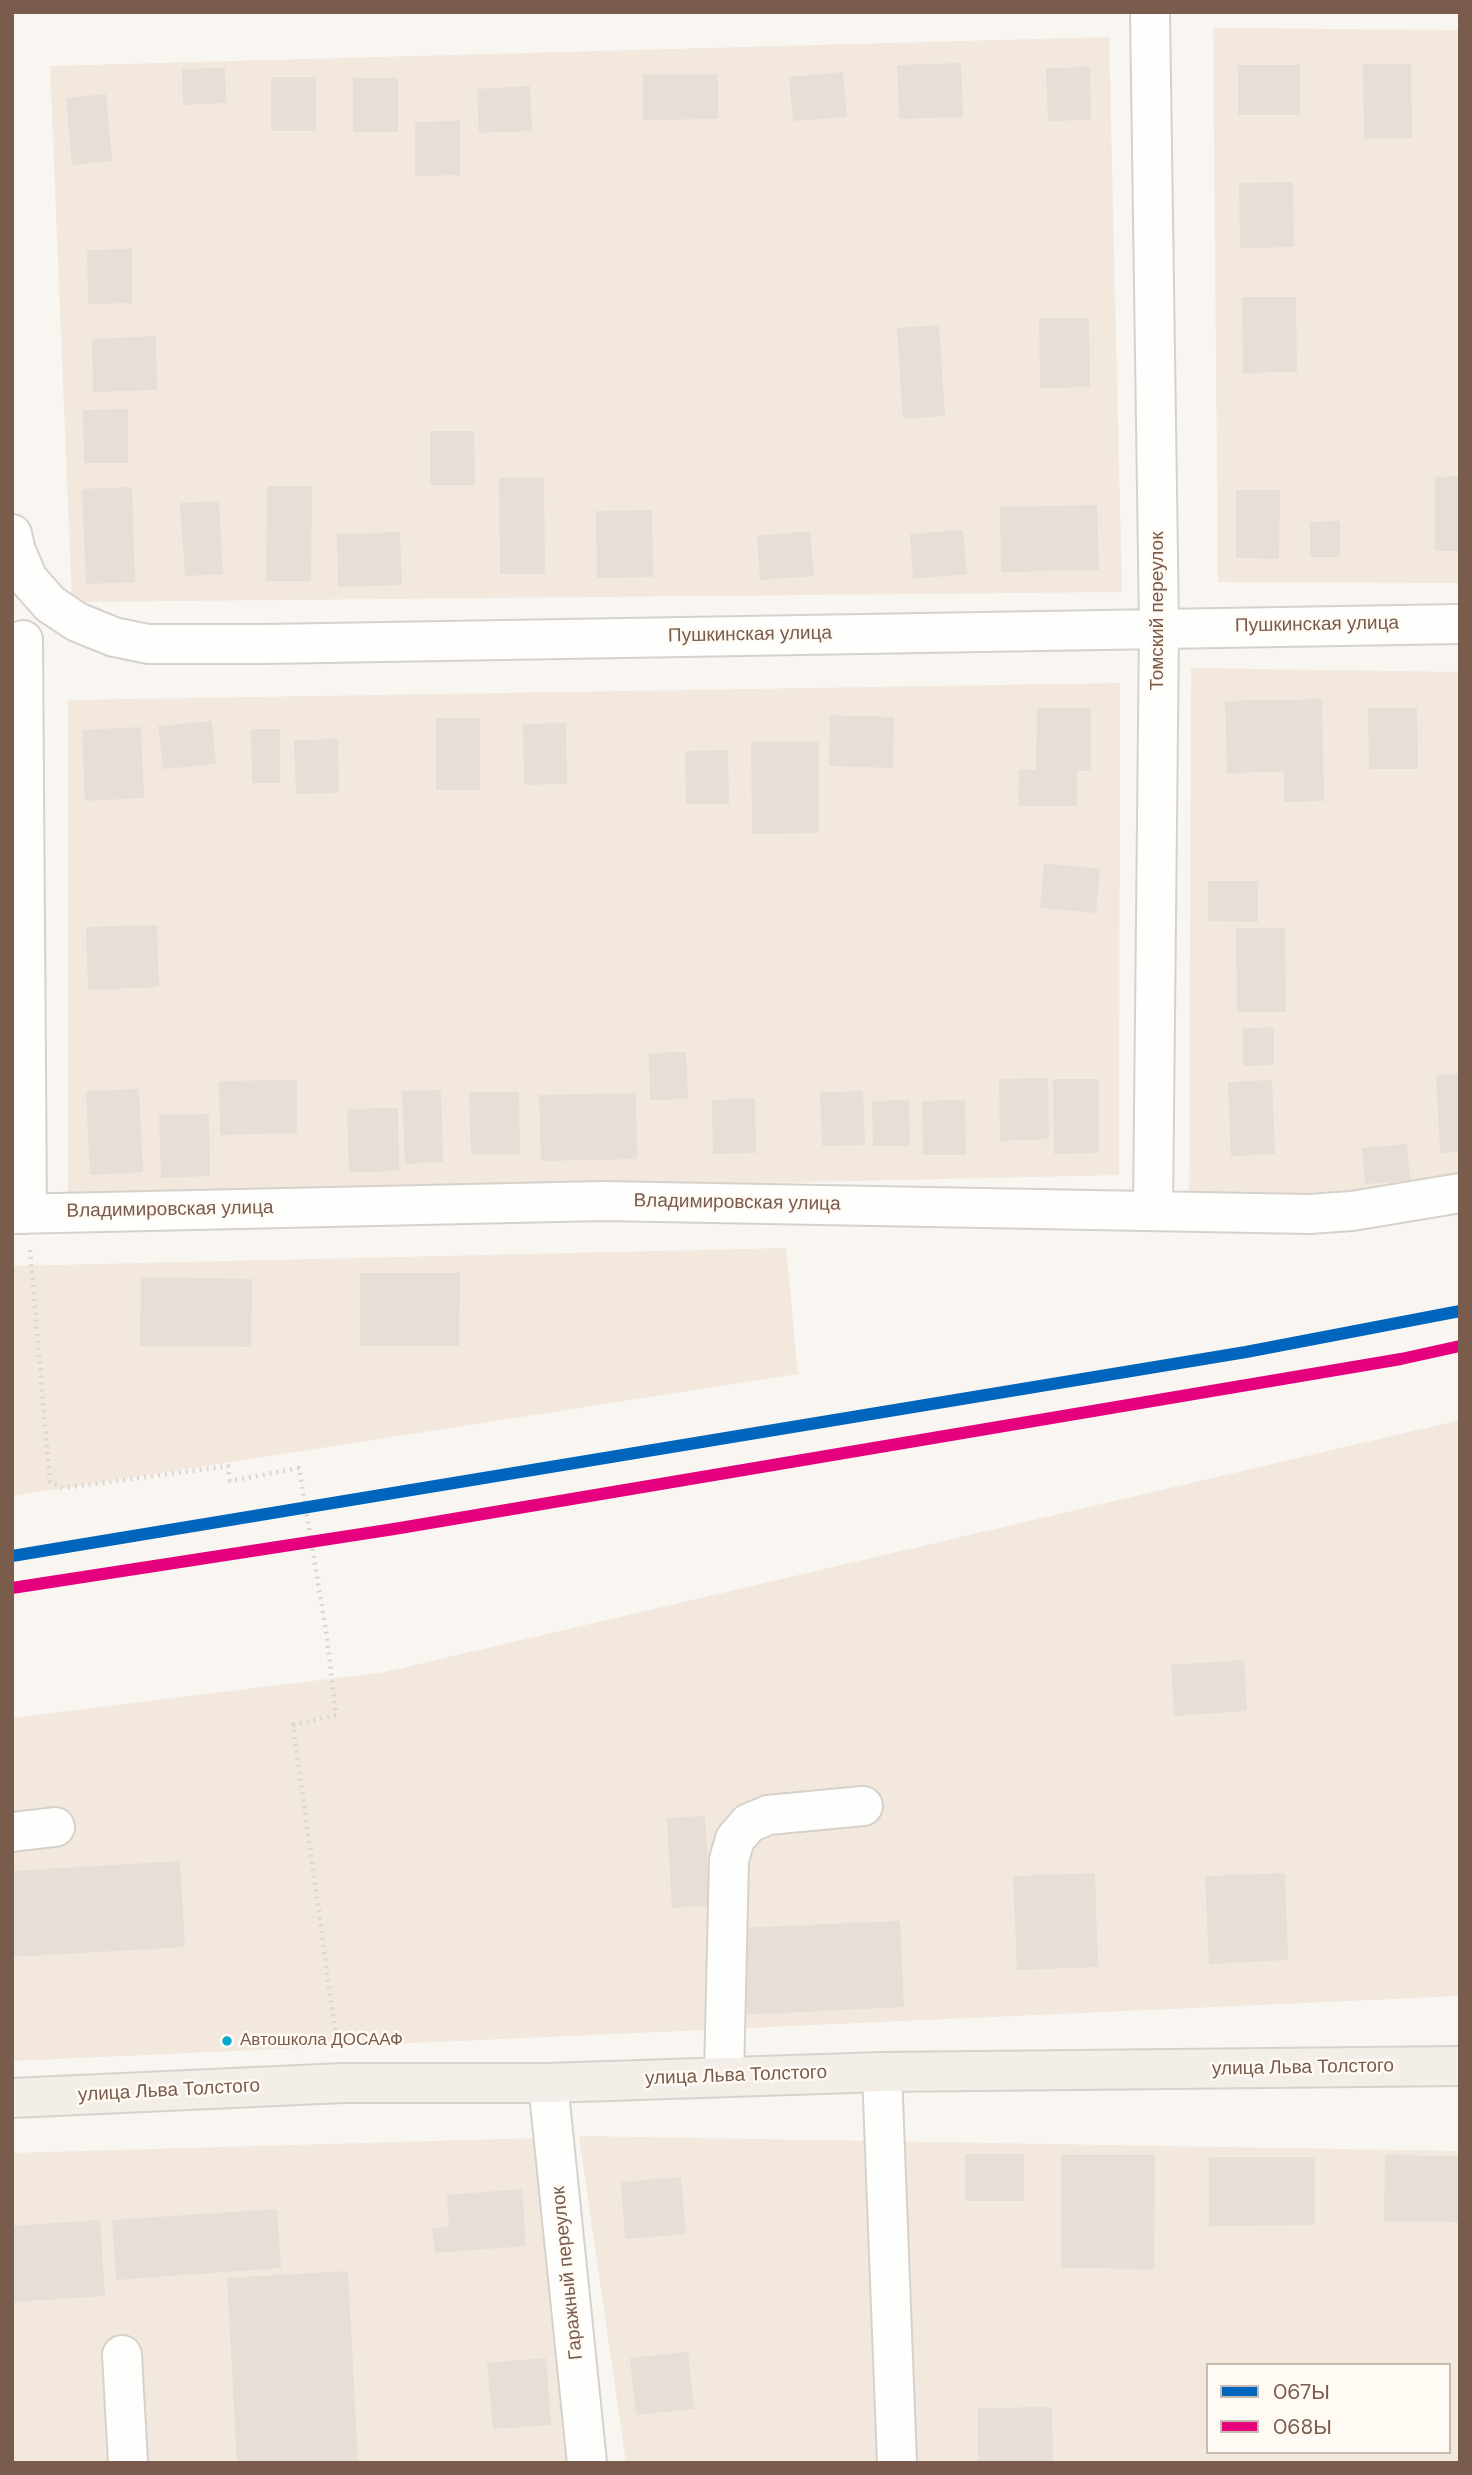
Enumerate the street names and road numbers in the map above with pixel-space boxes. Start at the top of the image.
street label: Томский переулок [1147,532,1169,690]
street label: Пушкинская улица [1235,612,1399,638]
street label: Пушкинская улица [668,622,832,648]
street label: Владимировская улица [633,1190,841,1216]
street label: Владимировская улица [66,1197,274,1223]
street label: улица Льва Толстого [1212,2055,1394,2081]
street label: улица Льва Толстого [645,2061,827,2091]
street label: улица Льва Толстого [77,2075,261,2107]
street label: Гаражный переулок [548,2185,588,2361]

